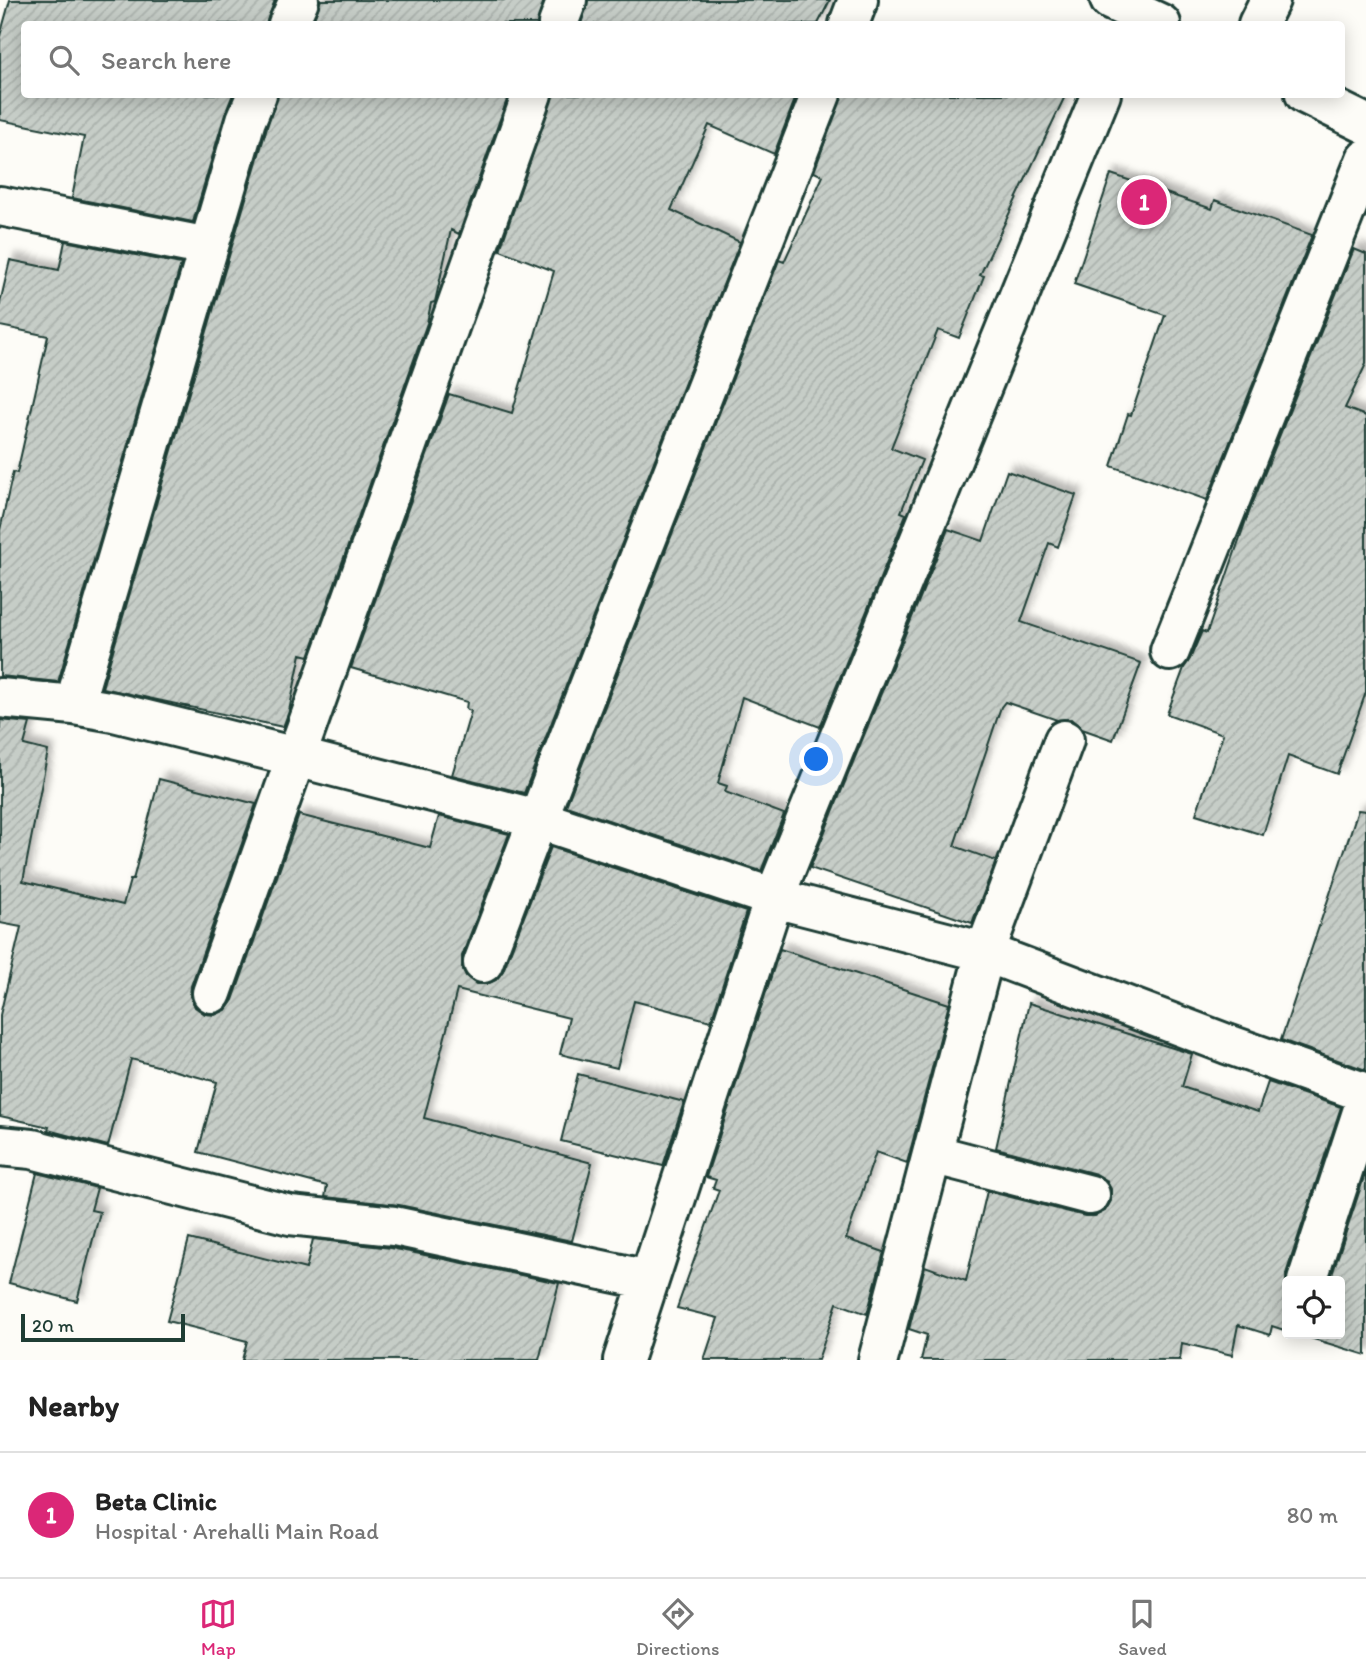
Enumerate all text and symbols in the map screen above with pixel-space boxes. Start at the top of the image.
search box [21,21,1345,98]
icon: search [45,41,83,79]
text: Search here [101,44,231,76]
pin: 1 [1121,176,1167,228]
your location [799,742,833,776]
map controls [1282,1276,1345,1339]
button: locate [1282,1276,1345,1339]
scale bar [21,1311,186,1343]
text: 20 m [32,1314,74,1337]
text: Nearby [28,1387,119,1424]
text: Beta Clinic [95,1485,217,1517]
text: 1 [46,1501,56,1529]
text: 80 m [1287,1501,1338,1529]
text: Hospital · Arehalli Main Road [95,1517,379,1545]
tab: Map [199,1595,237,1660]
tab: Directions [636,1595,720,1660]
tab: Saved [1118,1595,1167,1660]

